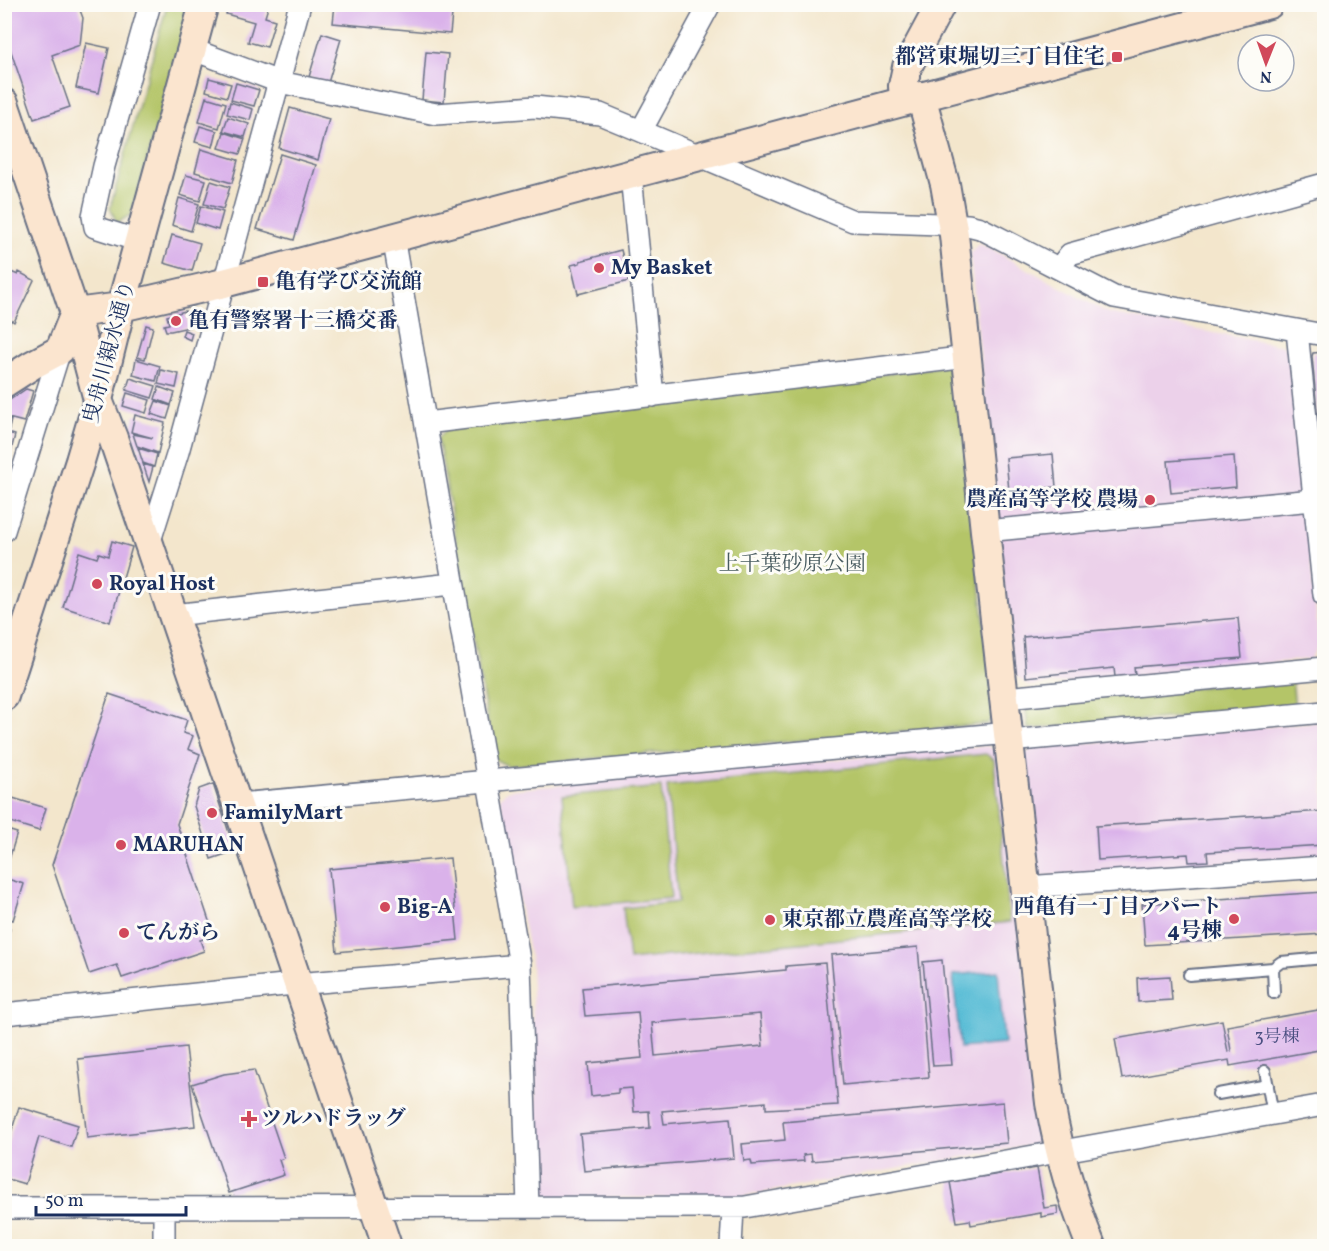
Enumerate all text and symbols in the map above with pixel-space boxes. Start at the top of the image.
north arrow [1236,33,1296,93]
place label: 都営東堀切三丁目住宅 [895,43,1105,72]
marker: 都営東堀切三丁目住宅 [1110,50,1124,64]
text: N [1259,65,1272,87]
place label: My Basket [611,254,712,283]
marker: My Basket [592,261,606,275]
place label: 亀有学び交流館 [275,268,422,297]
marker: 亀有学び交流館 [256,275,270,289]
street label: 曳舟川親水通り [77,277,143,427]
place label: 亀有警察署十三橋交番 [188,307,398,336]
marker: 亀有警察署十三橋交番 [169,314,183,328]
place label: 農産高等学校 農場 [966,486,1138,515]
marker: 農産高等学校 農場 [1143,493,1157,507]
park label: 上千葉砂原公園 [719,550,866,579]
place label: Royal Host [109,570,215,599]
marker: Royal Host [90,577,104,591]
place label: FamilyMart [224,799,343,828]
marker: FamilyMart [205,806,219,820]
place label: MARUHAN [133,831,244,860]
marker: MARUHAN [114,838,128,852]
place label: Big-A [397,893,453,922]
place label: 西亀有一丁目アパート 4号棟 [1014,893,1222,946]
marker: Big-A [378,900,392,914]
place label: 東京都立農産高等学校 [782,906,992,935]
marker: 西亀有一丁目アパート 4号棟 [1227,912,1241,926]
marker: 東京都立農産高等学校 [763,913,777,927]
place label: てんがら [136,919,220,948]
marker: てんがら [117,926,131,940]
house number: 3号棟 [1254,1025,1300,1050]
place label: ツルハドラッグ [261,1105,406,1134]
marker: ツルハドラッグ [242,1112,256,1126]
scale bar [36,1179,186,1217]
text: 50 m [45,1189,84,1214]

